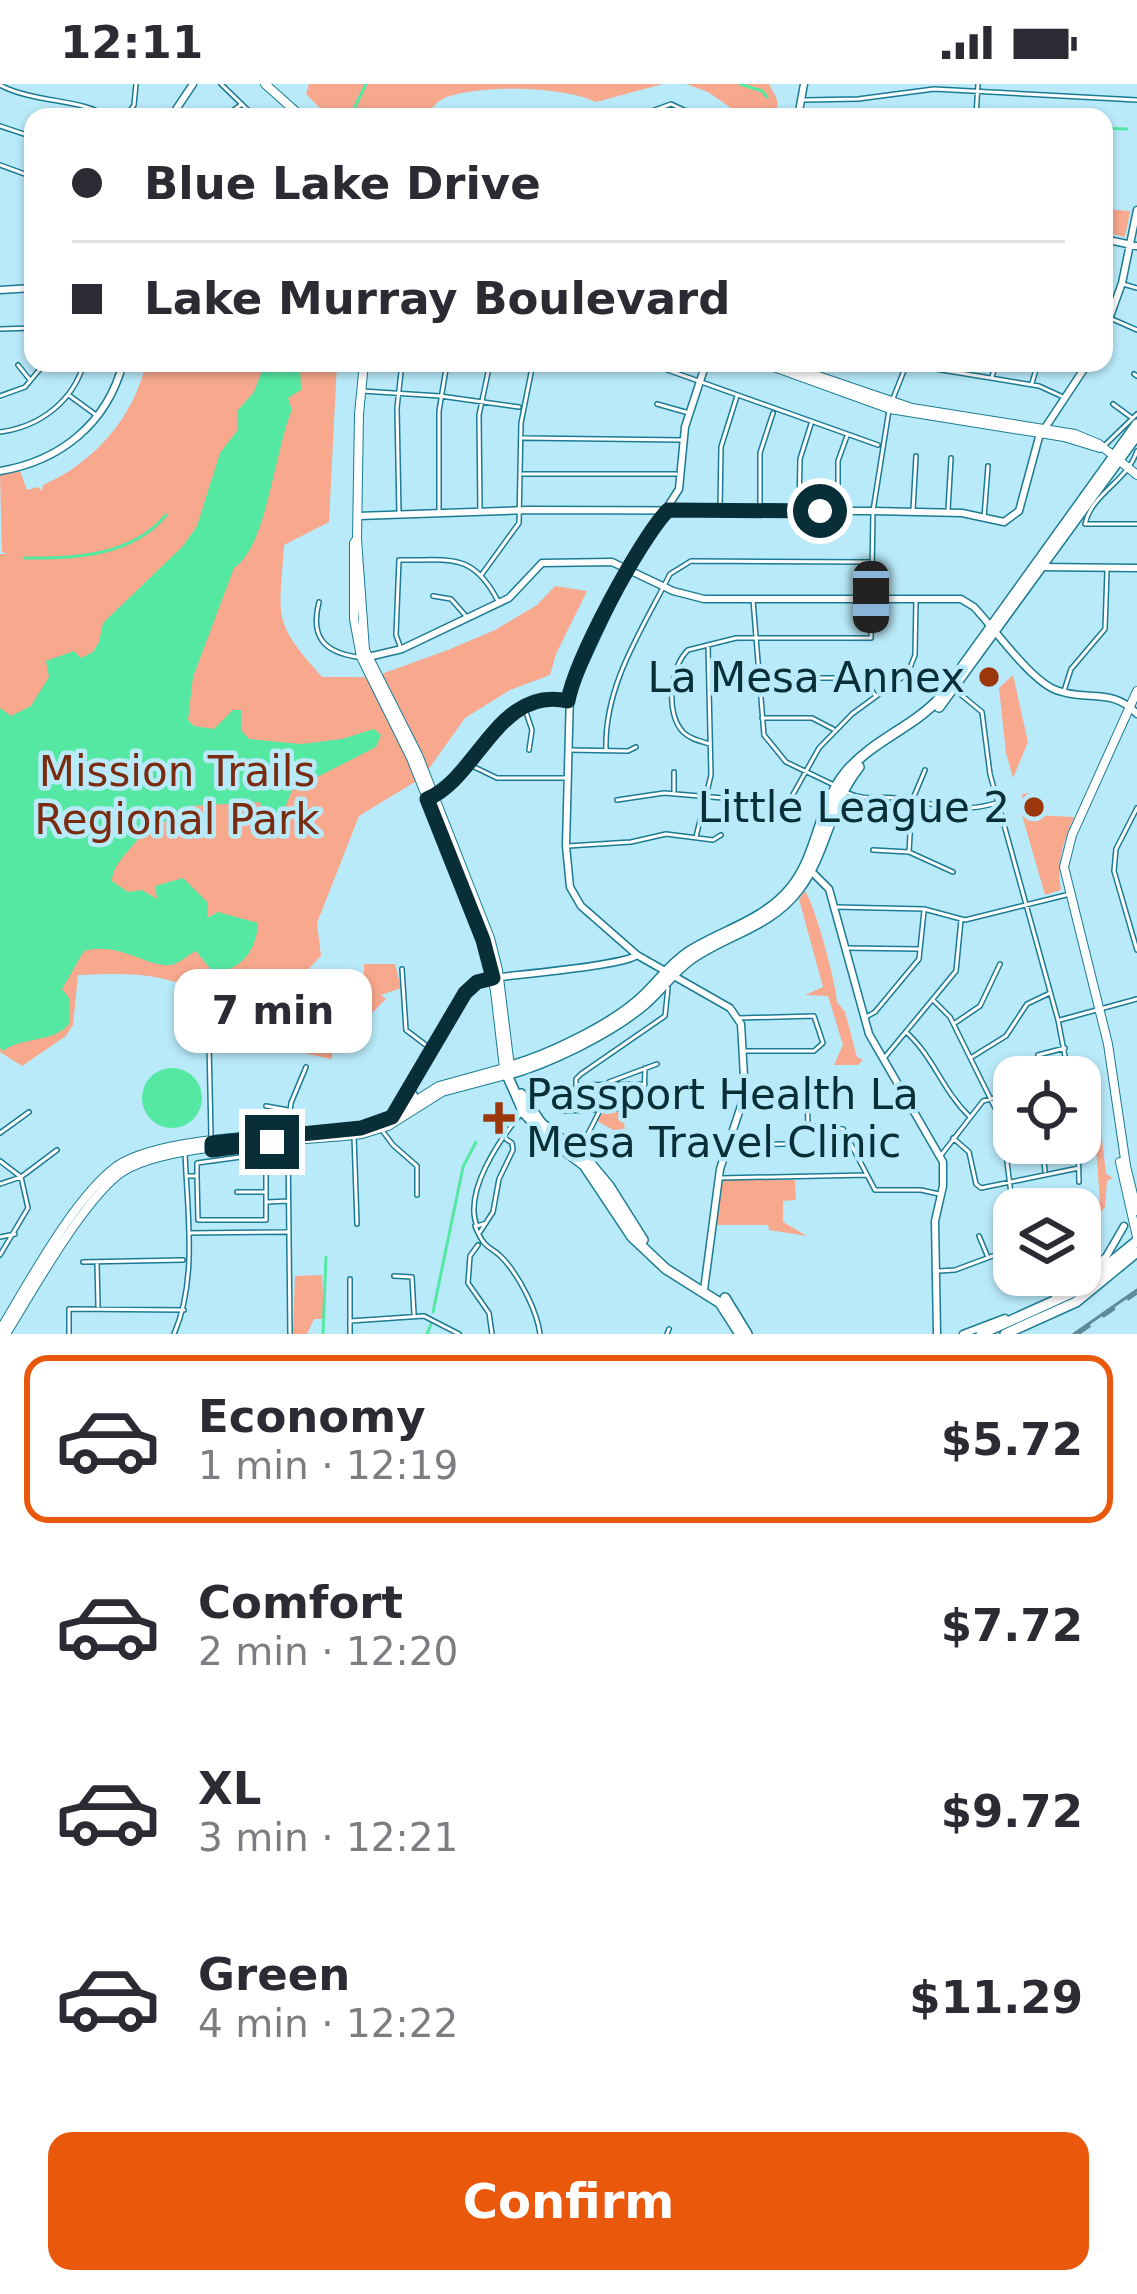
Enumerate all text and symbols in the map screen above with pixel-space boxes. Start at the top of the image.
text: 12:11 [60,16,203,69]
text: Blue Lake Drive [144,157,541,210]
text: Lake Murray Boulevard [144,272,730,325]
route start [793,484,847,538]
car [853,561,889,633]
place label: La Mesa Annex [648,653,965,702]
marker: La Mesa Annex [976,664,1002,690]
park label: Mission Trails Regional Park [34,747,320,844]
place label: Little League 2 [698,783,1010,832]
marker: Little League 2 [1021,794,1047,820]
callout: 7 min [173,968,371,1052]
text: 7 min [212,988,334,1033]
map controls [993,1056,1101,1296]
button: locate [993,1056,1101,1164]
place label: Passport Health La Mesa Travel Clinic [526,1070,919,1167]
marker: Passport Health La Mesa Travel Clinic [483,1102,515,1134]
route end [245,1115,299,1169]
button: layers [993,1188,1101,1296]
icon: car [54,1385,162,1493]
text: Economy [198,1390,426,1443]
text: $5.72 [941,1413,1083,1466]
text: 1 min · 12:19 [198,1443,458,1488]
icon: car [54,1571,162,1679]
text: Comfort [198,1576,403,1629]
text: $7.72 [941,1599,1083,1652]
text: 2 min · 12:20 [198,1629,458,1674]
icon: car [54,1757,162,1865]
text: XL [198,1762,261,1815]
text: $9.72 [941,1785,1083,1838]
text: 3 min · 12:21 [198,1815,458,1860]
icon: car [54,1943,162,2051]
text: Green [198,1948,350,2001]
text: $11.29 [909,1971,1083,2024]
text: 4 min · 12:22 [198,2001,458,2046]
button: Confirm [48,2132,1089,2270]

